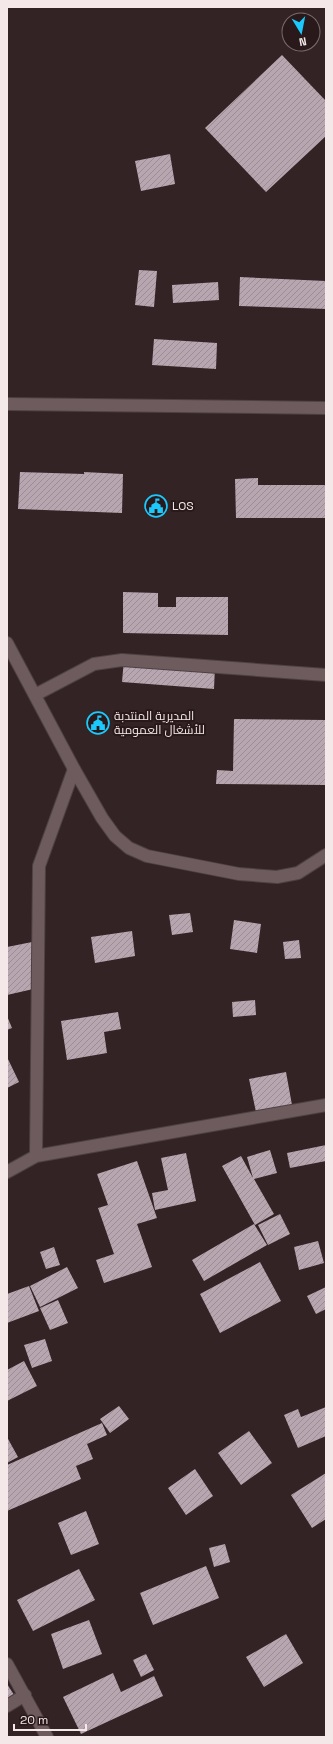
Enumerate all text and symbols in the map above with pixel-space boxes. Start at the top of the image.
north arrow [281,12,321,52]
text: N [298,34,308,49]
public building icon: LOS [143,493,169,519]
place label: LOS [172,498,194,514]
place label: المديرية المنتدبة للأشغال العمومية [114,708,205,738]
public building icon: المديرية المنتدبة للأشغال العمومية [85,710,111,736]
scale bar [14,1706,86,1732]
text: 20 m [20,1712,48,1728]

